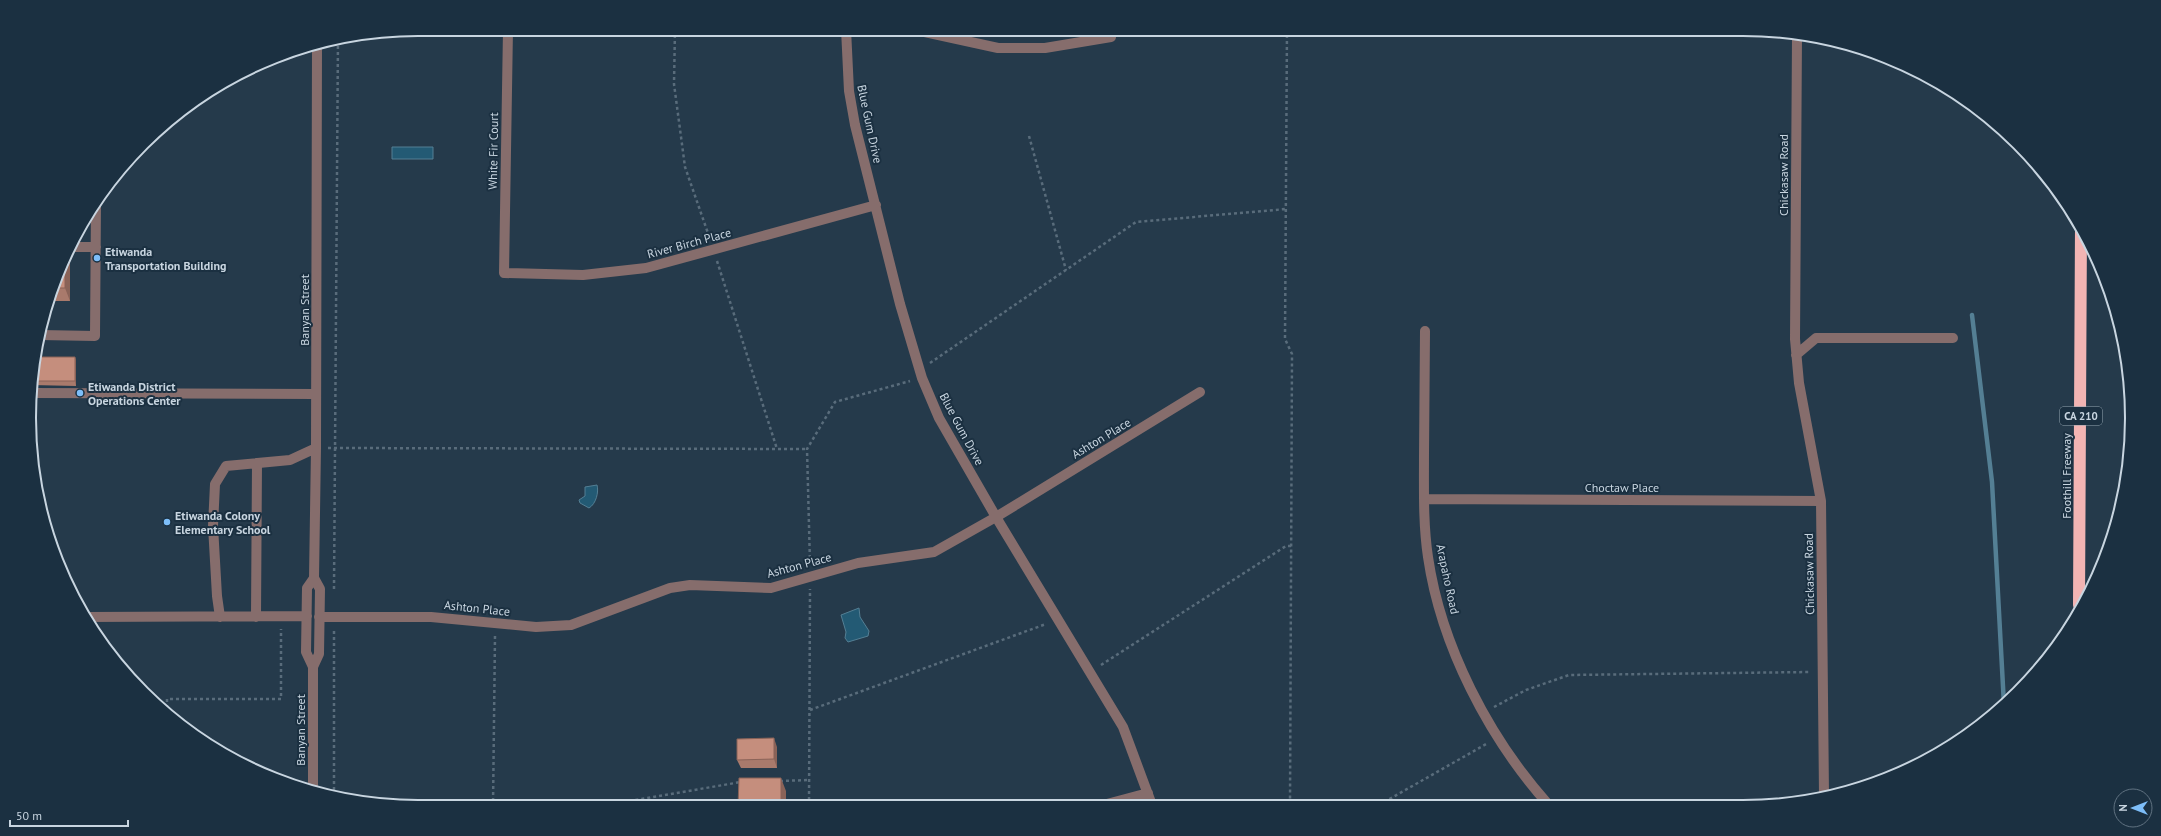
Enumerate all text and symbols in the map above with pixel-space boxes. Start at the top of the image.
street label: Blue Gum Drive [854,83,886,165]
street label: White Fir Court [485,112,501,190]
street label: Chickasaw Road [1776,134,1791,216]
street label: River Birch Place [645,225,733,261]
place label: Etiwanda Transportation Building [105,244,226,273]
marker: Etiwanda Transportation Building [92,253,102,263]
street label: Banyan Street [297,274,312,346]
place label: Etiwanda District Operations Center [88,379,181,408]
marker: Etiwanda District Operations Center [75,388,85,398]
street label: Blue Gum Drive [937,390,987,468]
road number: CA 210 [2060,407,2102,425]
street label: Ashton Place [1069,415,1133,461]
street label: Foothill Freeway [2059,433,2074,519]
street label: Choctaw Place [1585,480,1659,495]
place label: Etiwanda Colony Elementary School [175,508,271,537]
marker: Etiwanda Colony Elementary School [162,517,172,527]
street label: Chickasaw Road [1801,533,1817,615]
street label: Arapaho Road [1433,543,1463,615]
street label: Ashton Place [765,549,833,581]
street label: Ashton Place [443,597,511,619]
street label: Banyan Street [293,694,308,766]
north arrow [2113,788,2153,828]
scale bar [10,802,128,828]
text: N [2116,804,2130,812]
text: 50 m [16,808,42,823]

